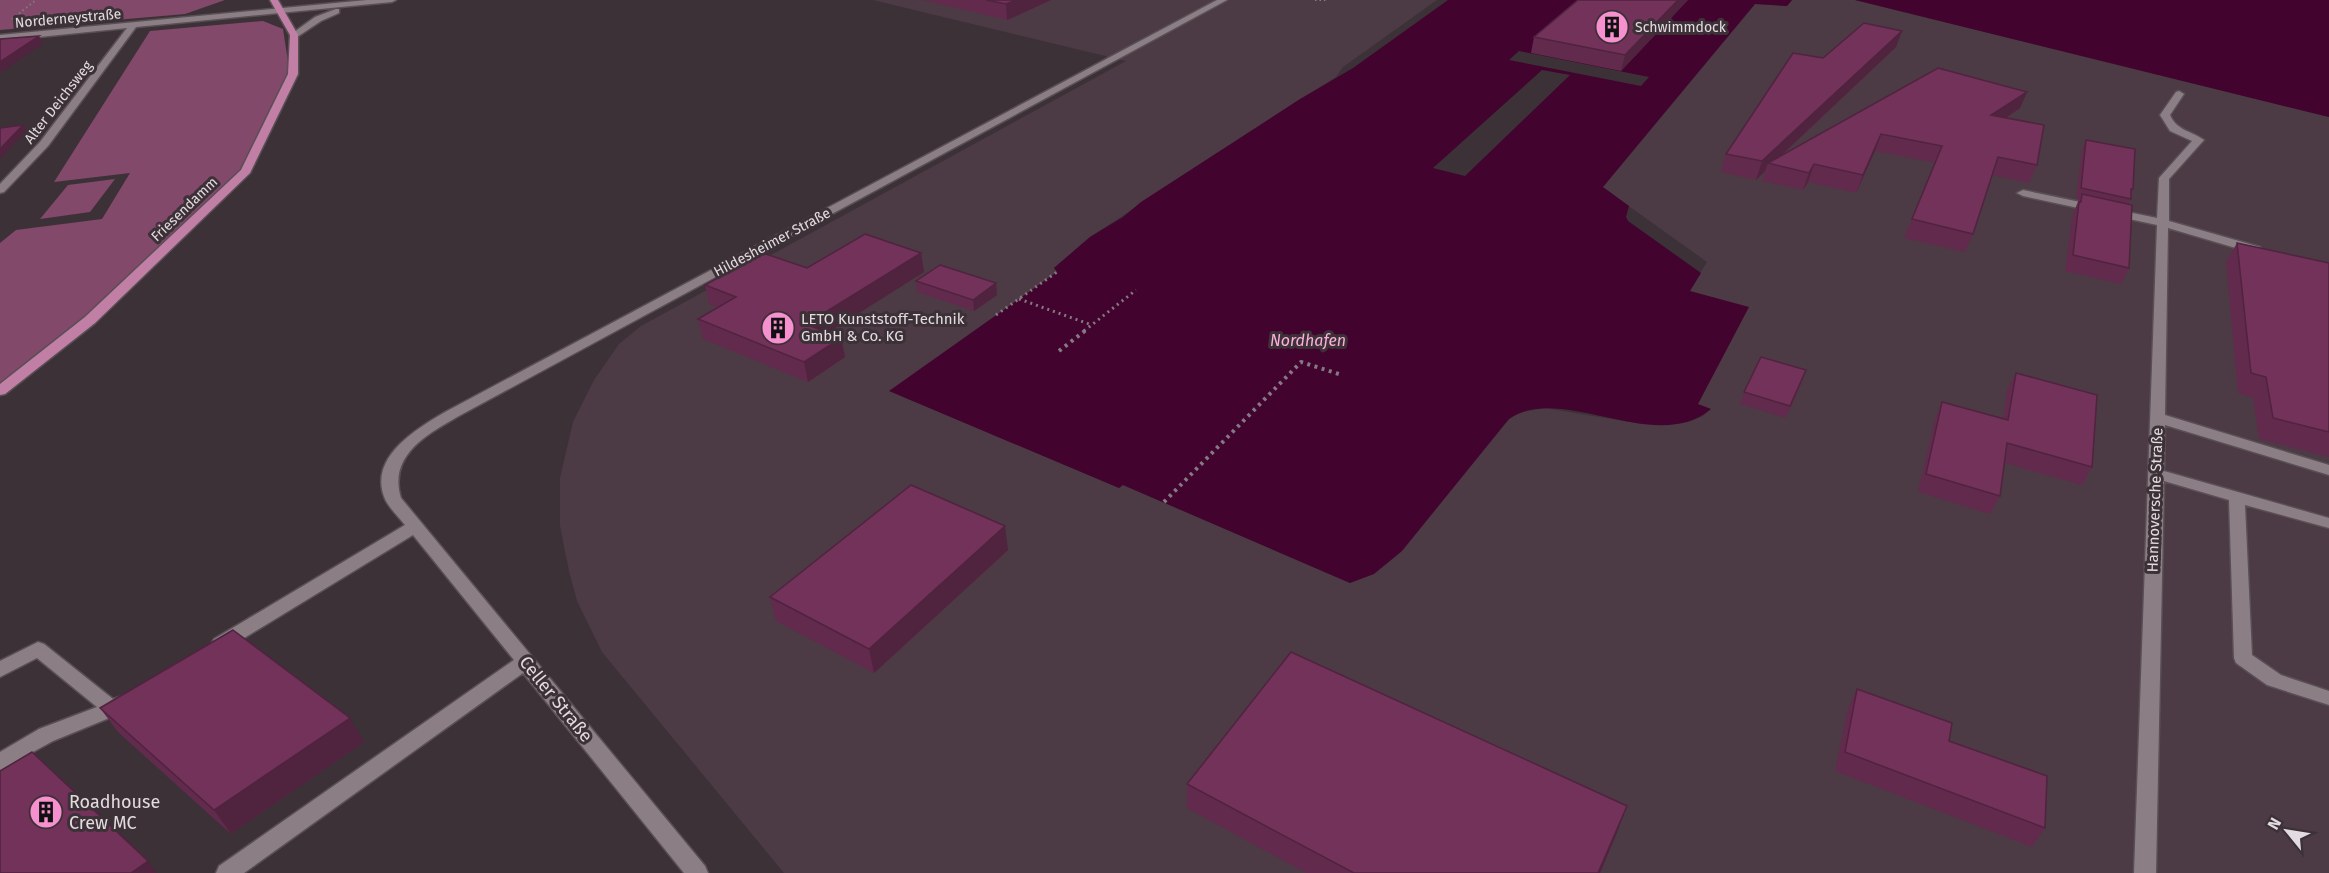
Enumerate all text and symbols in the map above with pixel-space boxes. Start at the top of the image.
street label: Norderneystraße [14,5,122,32]
building icon: Schwimmdock [1594,9,1630,45]
place label: Schwimmdock [1635,19,1727,36]
street label: Alter Deichsweg [21,57,96,147]
street label: Friesendamm [148,173,221,245]
street label: Hildesheimer Straße [711,204,833,280]
building icon: LETO Kunststoff-Technik GmbH & Co. KG [760,310,796,346]
place label: LETO Kunststoff-Technik GmbH & Co. KG [801,310,965,345]
water label: Nordhafen [1270,331,1346,350]
street label: Hannoversche Straße [2143,427,2167,573]
street label: Celler Straße [515,652,597,746]
place label: Roadhouse Crew MC [69,791,160,834]
building icon: Roadhouse Crew MC [28,794,64,830]
north arrow [2257,801,2317,861]
text: N [2264,814,2285,833]

